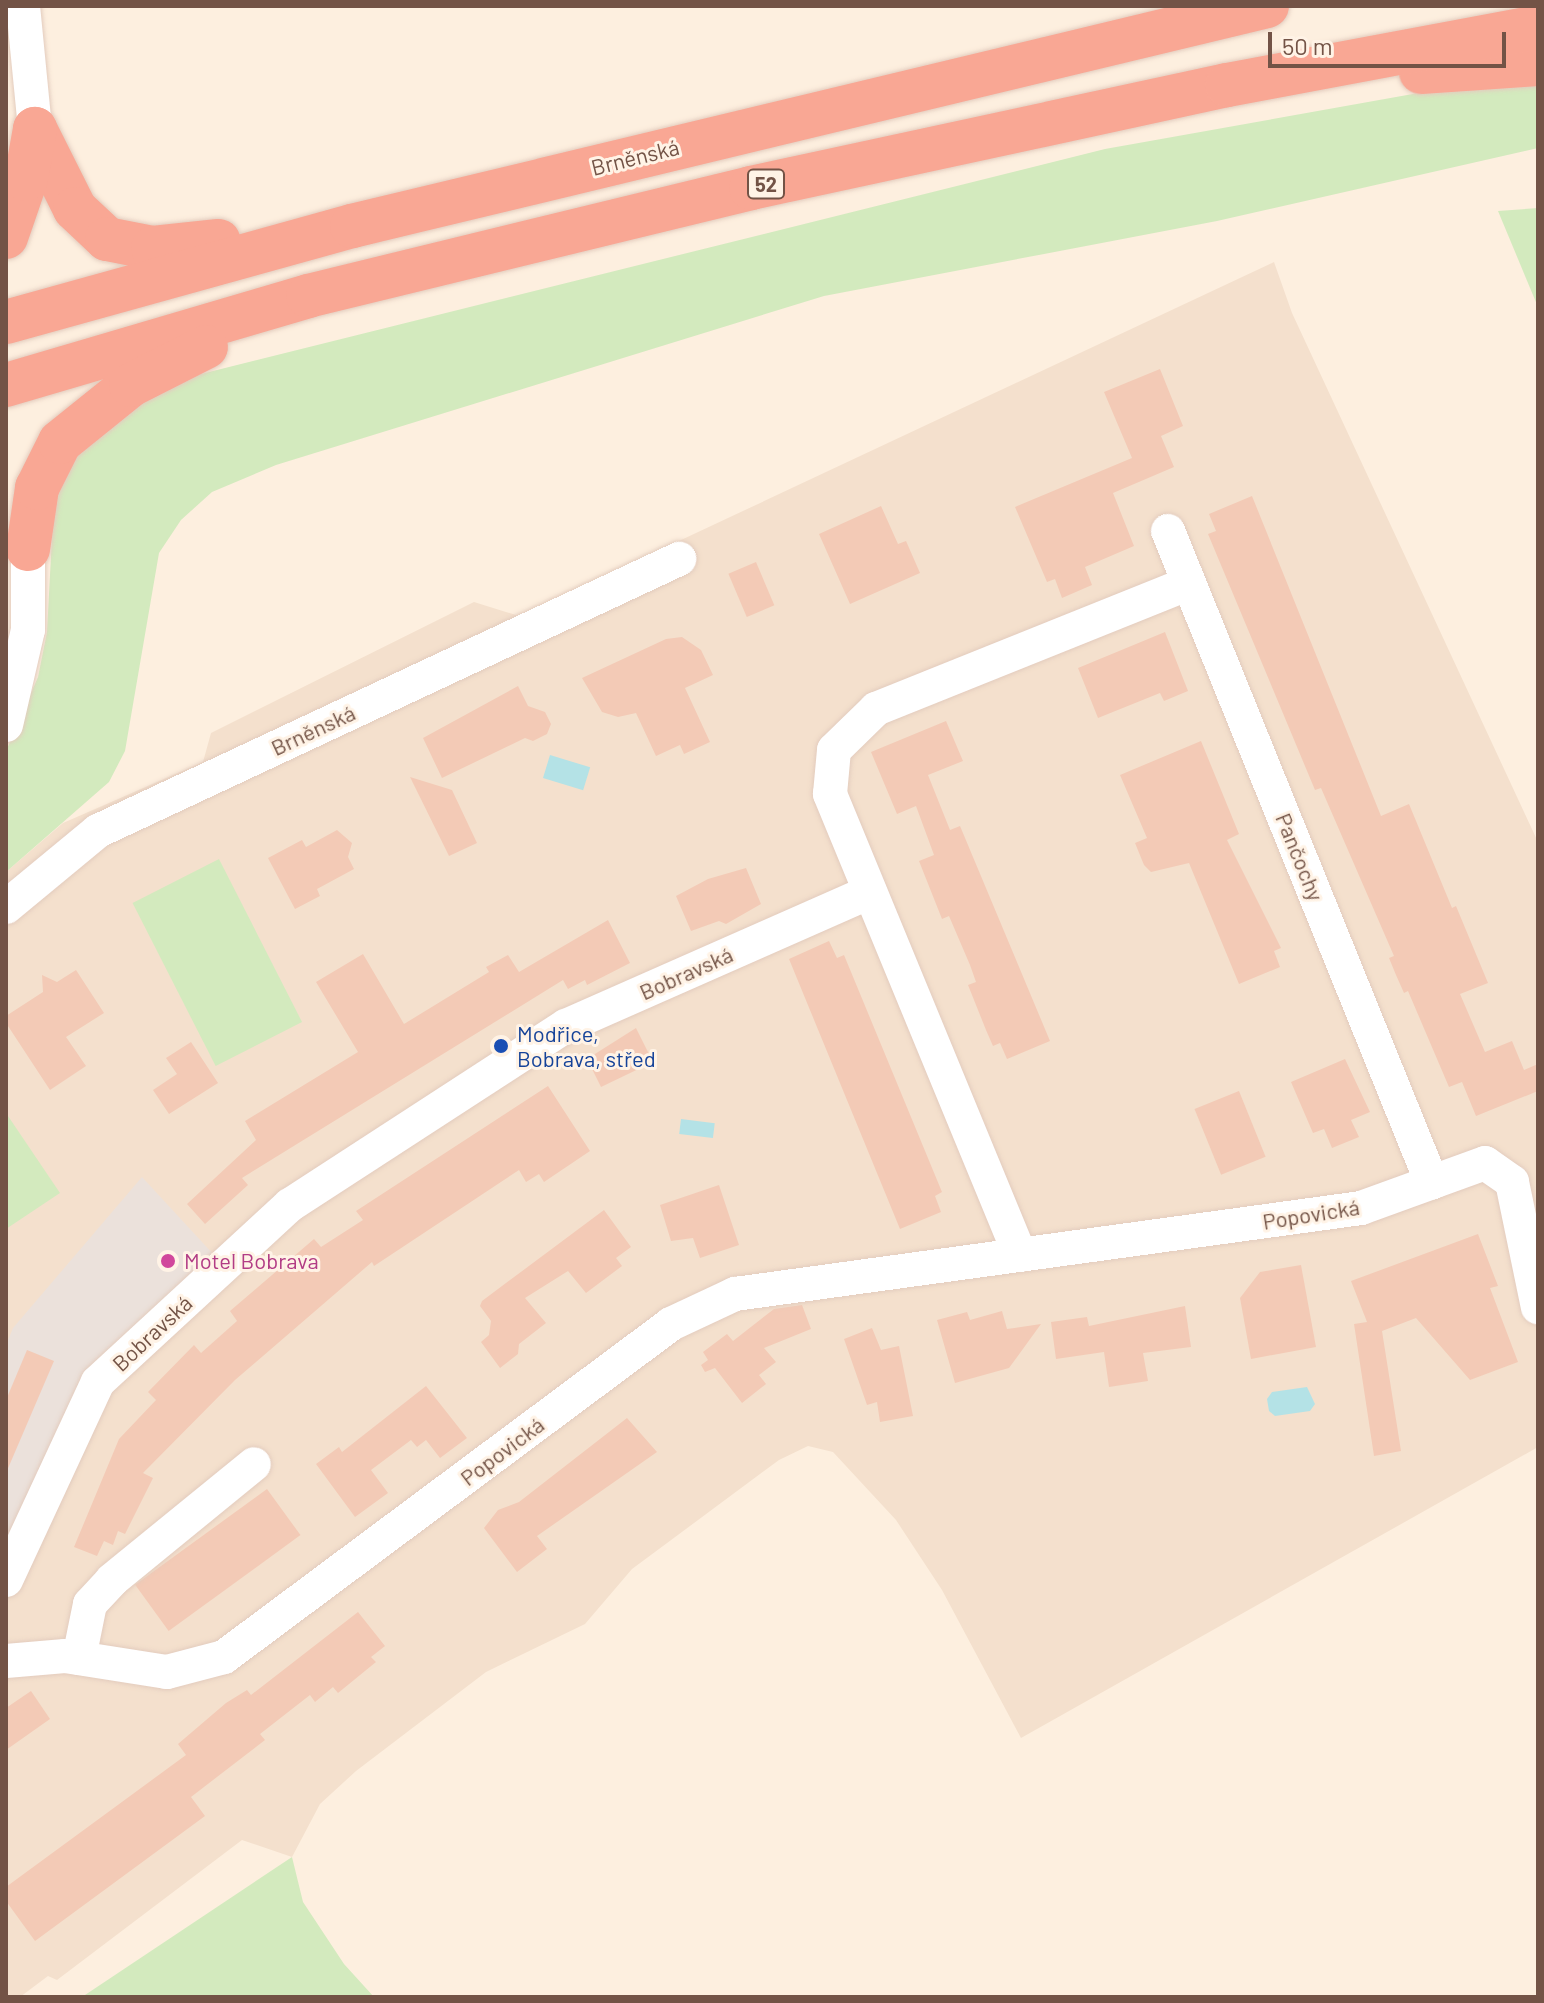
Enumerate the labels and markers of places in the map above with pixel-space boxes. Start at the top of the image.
place label: Modřice, Bobrava, střed [517,1020,656,1072]
marker: Modřice, Bobrava, střed [492,1037,510,1055]
place label: Motel Bobrava [184,1248,319,1274]
marker: Motel Bobrava [159,1252,177,1270]

